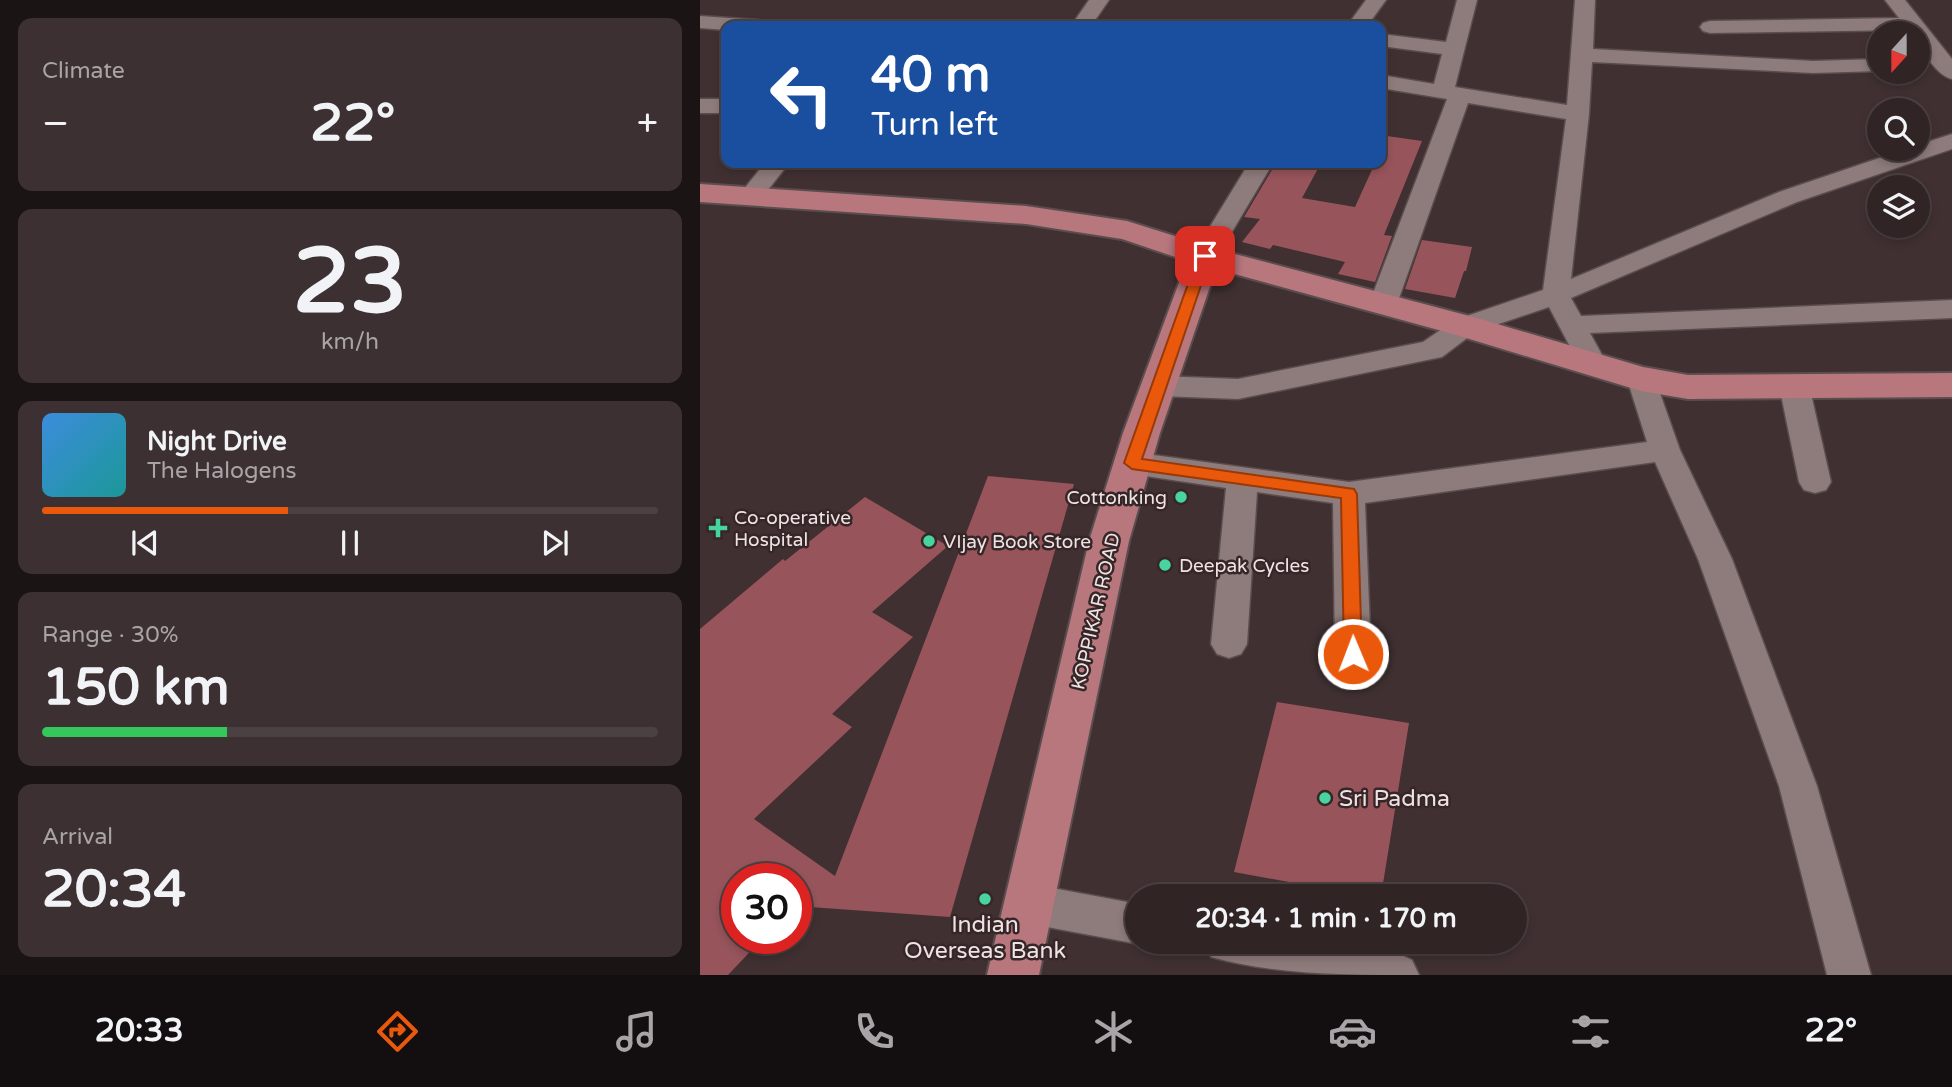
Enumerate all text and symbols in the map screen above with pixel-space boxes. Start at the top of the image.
north arrow [1867,21,1930,84]
map controls [1867,21,1930,238]
text: 40 m [871,46,990,105]
icon: left [756,49,847,140]
text: Climate [42,57,125,85]
text: 22° [310,92,395,155]
button: search [1867,98,1930,161]
text: − [42,101,69,147]
text: + [637,101,658,147]
text: Turn left [871,106,998,144]
button: layers [1867,175,1930,238]
pin [1175,226,1235,286]
text: 23 [293,227,407,337]
icon: arrive [1186,237,1224,275]
text: km/h [321,328,379,356]
text: Night Drive [147,426,287,457]
text: The Halogens [147,457,296,485]
place label: Cottonking [1066,487,1167,509]
marker: Cottonking [1173,489,1189,505]
place label: Co-operative Hospital [734,507,851,551]
marker: Co-operative Hospital [708,518,728,538]
icon: previous [126,524,164,562]
icon: pause [331,524,369,562]
icon: next [536,524,574,562]
street label: KOPPIKAR ROAD [1067,530,1125,692]
place label: VIjay Book Store [943,531,1091,553]
marker: VIjay Book Store [921,533,937,549]
place label: Deepak Cycles [1179,555,1309,577]
marker: Deepak Cycles [1157,557,1173,573]
position arrow [1316,617,1390,691]
text: Range · 30% [42,621,178,649]
text: 150 km [42,656,230,719]
place label: Sri Padma [1339,785,1450,813]
marker: Sri Padma [1317,790,1333,806]
text: Arrival [42,823,113,851]
text: 20:34 [42,858,186,921]
speed limit sign: 30 [721,863,812,954]
marker: Indian Overseas Bank [977,891,993,907]
text: 20:34 · 1 min · 170 m [1195,903,1457,934]
place label: Indian Overseas Bank [904,911,1066,965]
icon: directions [373,1007,422,1056]
icon: music [612,1007,661,1056]
icon: phone [850,1007,899,1056]
icon: climate [1089,1007,1138,1056]
icon: car [1328,1007,1377,1056]
icon: filters [1566,1007,1615,1056]
text: 20:33 [95,1012,184,1050]
text: 22° [1805,1012,1857,1050]

